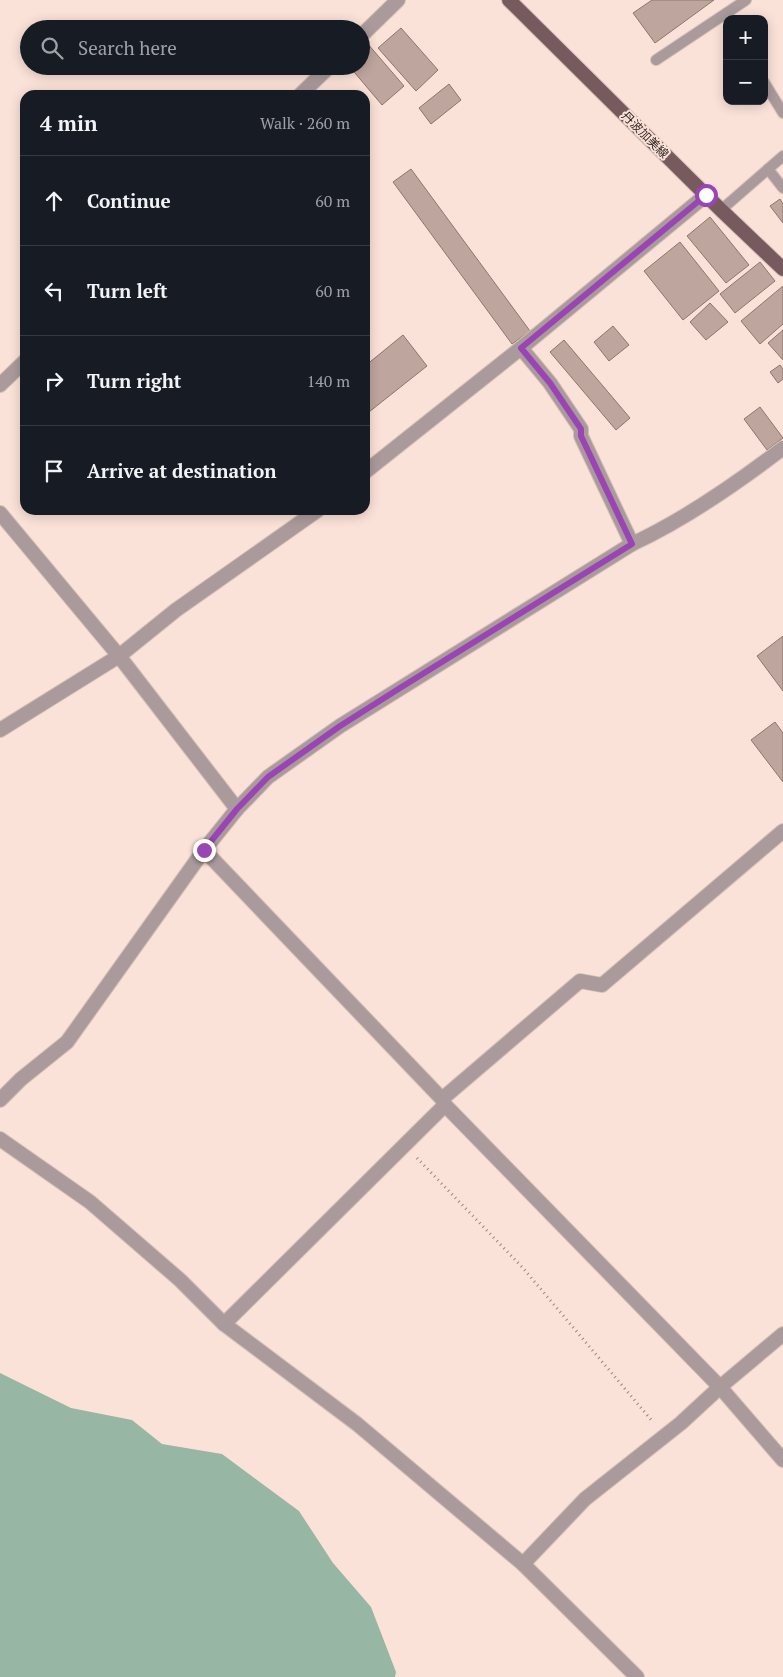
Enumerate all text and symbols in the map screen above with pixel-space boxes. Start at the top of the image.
map controls [723,15,768,105]
button: + [723,15,768,60]
search box [20,20,370,75]
icon: search [38,34,66,62]
text: Search here [78,35,177,60]
button: − [723,60,768,105]
street label: 丹波加美線 [619,108,672,161]
text: 4 min [40,109,97,137]
text: Walk · 260 m [260,112,350,134]
route start [695,184,718,207]
icon: ahead [40,187,68,215]
text: Continue [87,188,171,213]
text: 60 m [315,190,350,212]
icon: left [40,277,68,305]
text: Turn left [87,278,168,303]
text: 60 m [315,280,350,302]
icon: right [40,367,68,395]
text: Turn right [87,368,181,393]
text: 140 m [307,370,350,392]
icon: arrive [40,457,68,485]
text: Arrive at destination [87,458,276,483]
route end [193,839,216,862]

